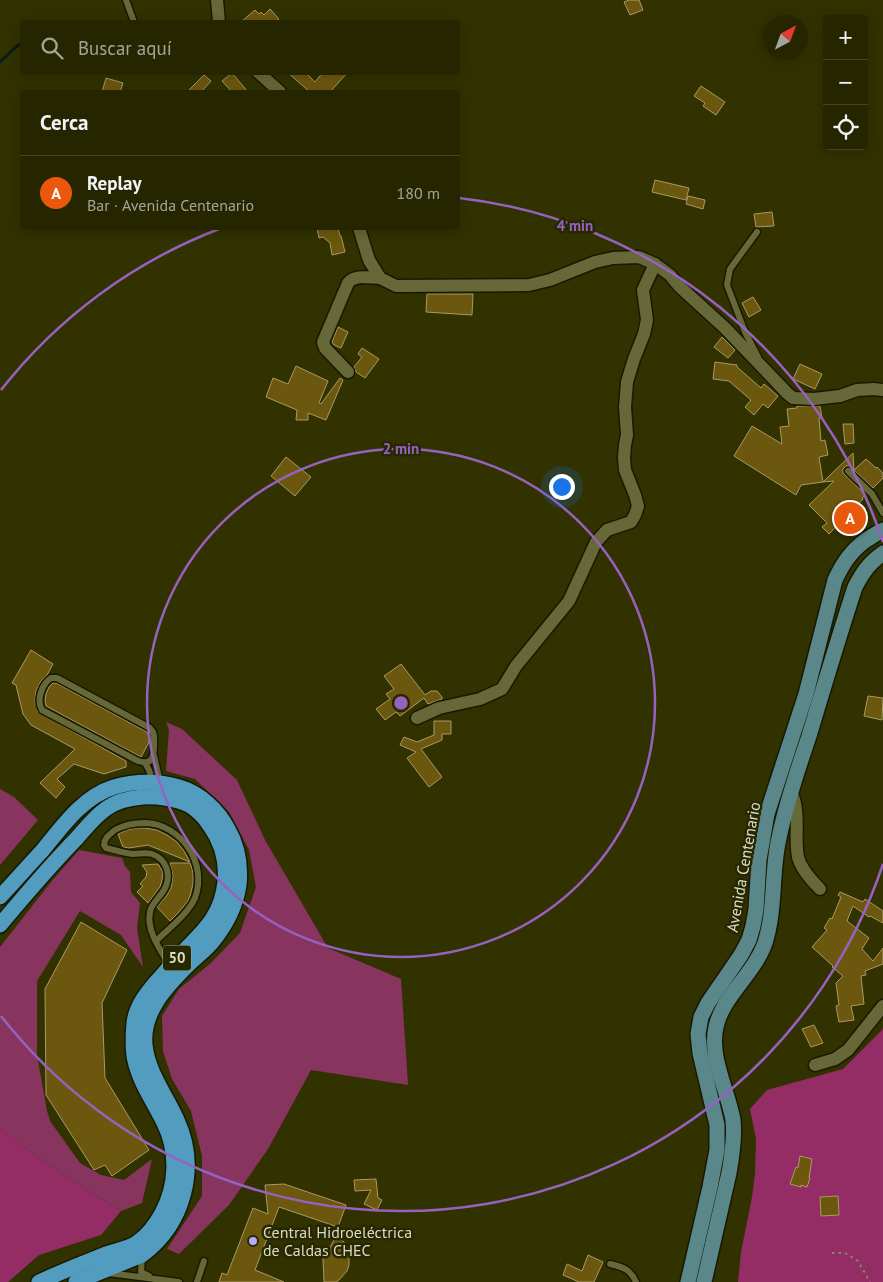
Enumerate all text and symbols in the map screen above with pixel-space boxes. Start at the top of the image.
north arrow [763,15,808,60]
map controls [823,15,868,150]
button: + [823,15,868,60]
search box [20,20,460,75]
icon: search [38,34,66,62]
text: Buscar aquí [78,36,172,60]
button: − [823,60,868,105]
button: locate [823,105,868,150]
text: Cerca [40,109,89,136]
text: Replay [87,171,142,195]
text: A [51,183,61,203]
text: 180 m [397,183,440,203]
text: Bar · Avenida Centenario [87,195,254,215]
text: 4 min [557,216,593,235]
text: 2 min [383,439,419,458]
your location [549,474,575,500]
pin: A [834,499,866,537]
centre of rings [392,694,410,712]
street label: Avenida Centenario [722,800,764,934]
road number: 50 [163,946,191,970]
place label: Central Hidroeléctrica de Caldas CHEC [263,1222,412,1260]
marker: Central Hidroeléctrica de Caldas CHEC [247,1235,259,1247]

